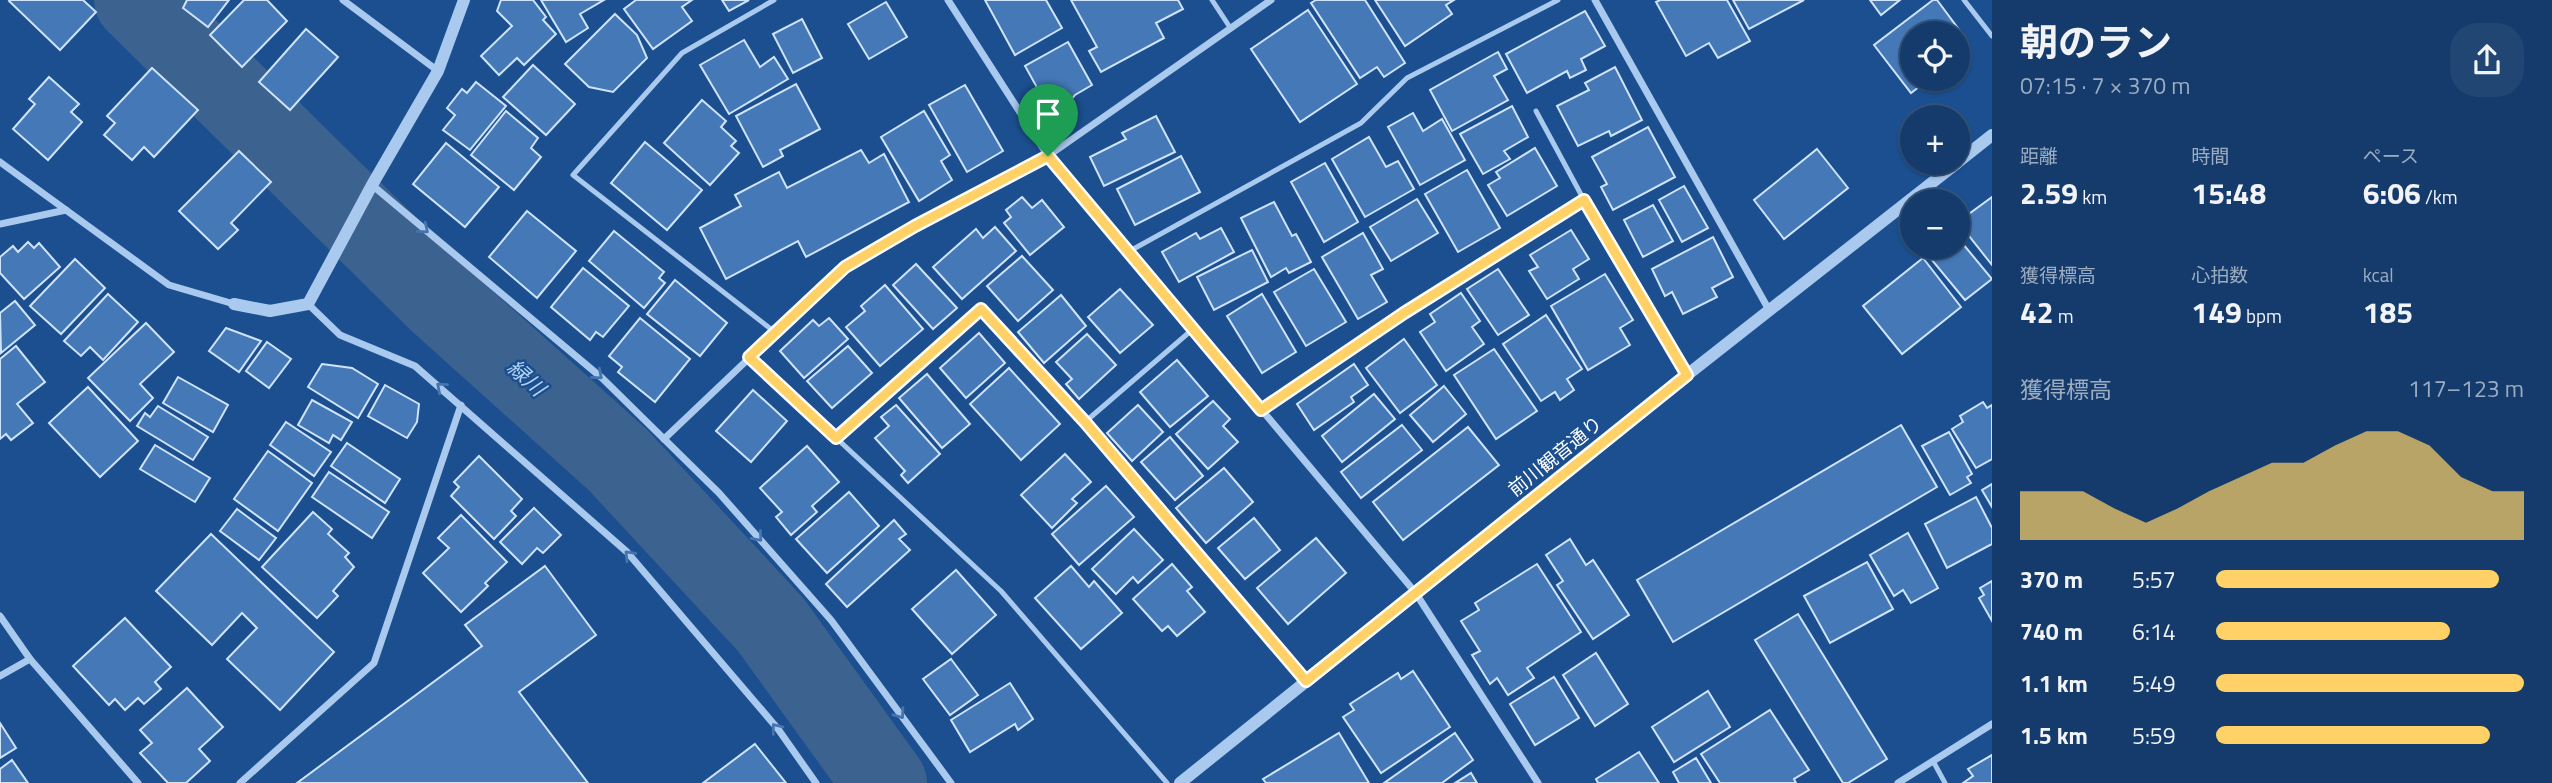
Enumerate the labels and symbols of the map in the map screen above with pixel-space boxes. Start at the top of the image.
pin [1018,84,1078,156]
one-way arrow [416,220,428,233]
water label: 緑川 [500,351,554,405]
one-way arrow [589,367,602,379]
one-way arrow [436,383,449,395]
street label: 前川観音通り [1501,408,1608,503]
one-way arrow [750,528,762,541]
one-way arrow [624,550,637,563]
one-way arrow [892,706,904,719]
one-way arrow [772,723,785,735]

